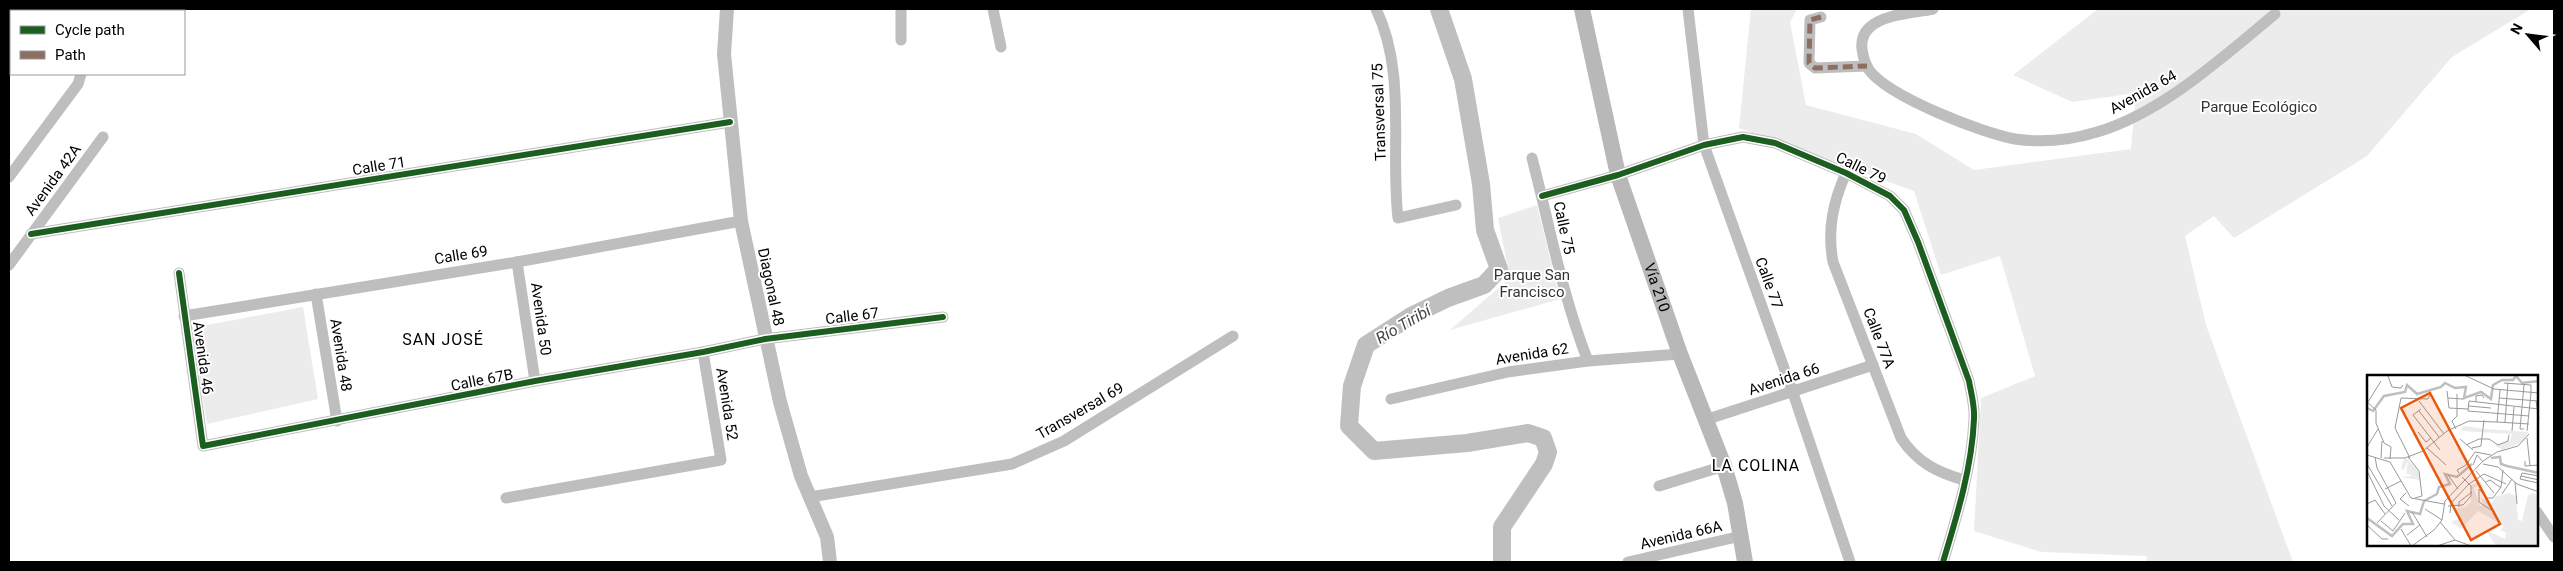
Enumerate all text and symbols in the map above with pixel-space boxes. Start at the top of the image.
legend [10,10,185,75]
north arrow [2503,10,2553,60]
text: Cycle path [55,21,125,39]
text: N [2507,21,2526,37]
text: Path [55,46,86,64]
street label: Transversal 75 [1368,63,1390,161]
street label: Avenida 64 [2106,66,2180,118]
park label: Parque Ecológico [2201,98,2317,116]
street label: Avenida 42A [21,141,85,219]
street label: Calle 79 [1833,148,1889,188]
street label: Calle 71 [351,153,407,179]
street label: Calle 75 [1550,200,1578,256]
street label: Calle 69 [433,242,489,268]
street label: Diagonal 48 [754,246,788,328]
street label: Calle 77 [1751,255,1787,311]
street label: Vía 210 [1640,261,1674,314]
park label: Parque San Francisco [1494,266,1570,301]
street label: Avenida 50 [527,281,555,357]
water label: Río Tiribí [1372,300,1436,348]
street label: Calle 67 [824,304,880,328]
street label: Calle 77A [1859,305,1899,371]
street label: Avenida 48 [326,317,356,393]
street label: Avenida 46 [189,320,217,396]
district label: SAN JOSÉ [402,330,484,349]
street label: Avenida 62 [1494,339,1570,369]
street label: Avenida 66 [1746,359,1822,399]
street label: Calle 67B [449,365,515,395]
street label: Avenida 52 [712,366,742,442]
inset map [2367,375,2538,546]
street label: Transversal 69 [1033,379,1127,443]
district label: LA COLINA [1712,456,1800,475]
street label: Avenida 66A [1638,517,1724,553]

